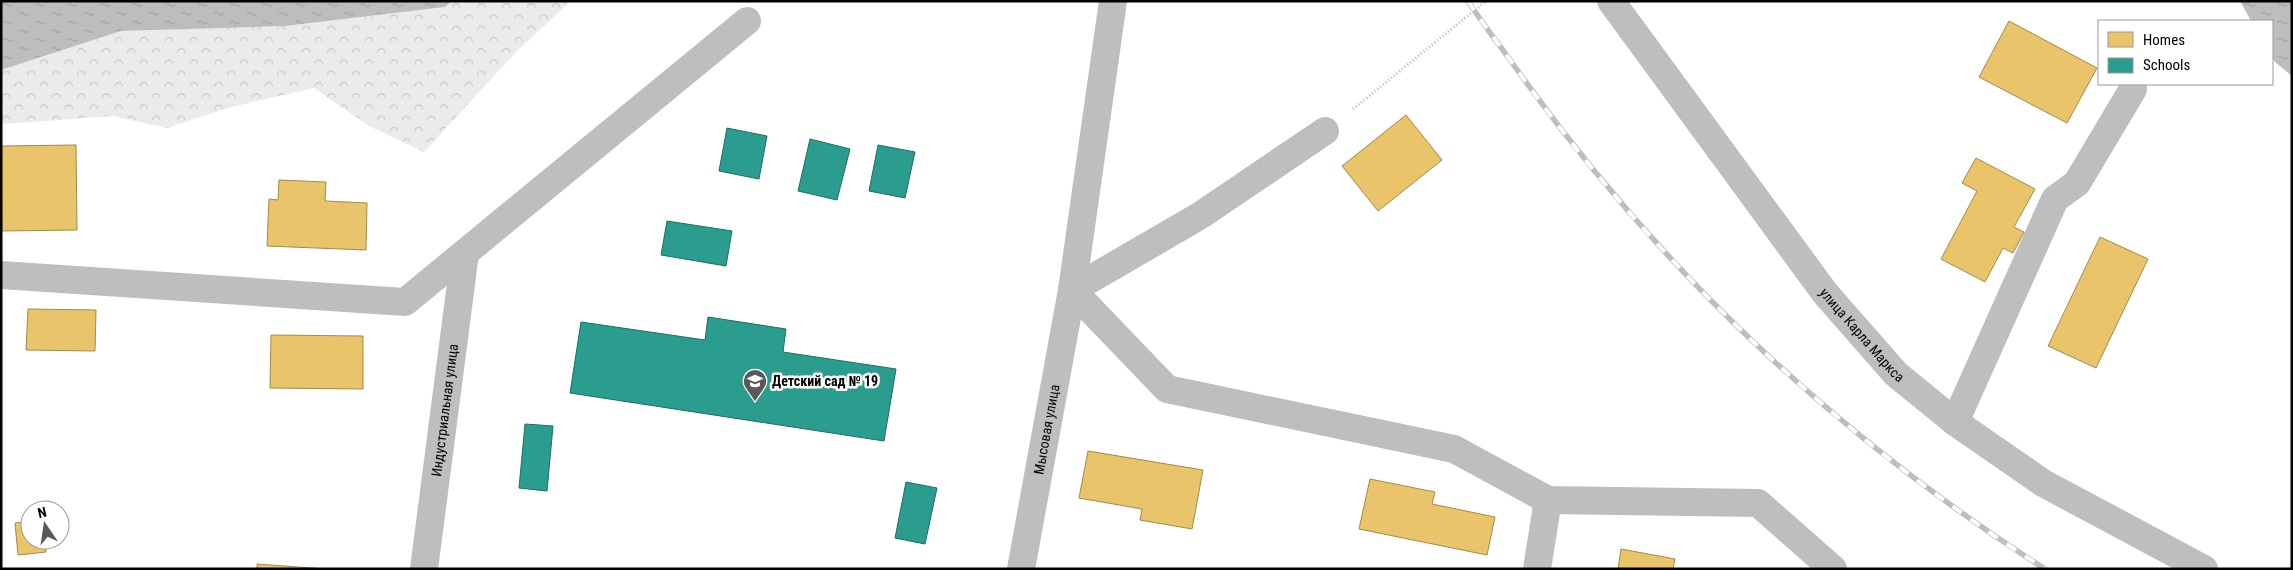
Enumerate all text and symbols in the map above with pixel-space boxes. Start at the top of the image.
legend [2098,20,2273,85]
text: Homes [2143,31,2185,49]
text: Schools [2143,56,2190,74]
street label: улица Карла Маркса [1816,285,1907,385]
street label: Индустриальная улица [428,343,461,478]
school or university icon: Детский сад № 19 [742,368,768,402]
place label: Детский сад № 19 [772,373,878,389]
street label: Мысовая улица [1030,383,1063,476]
north arrow [20,500,70,550]
text: N [36,504,48,521]

